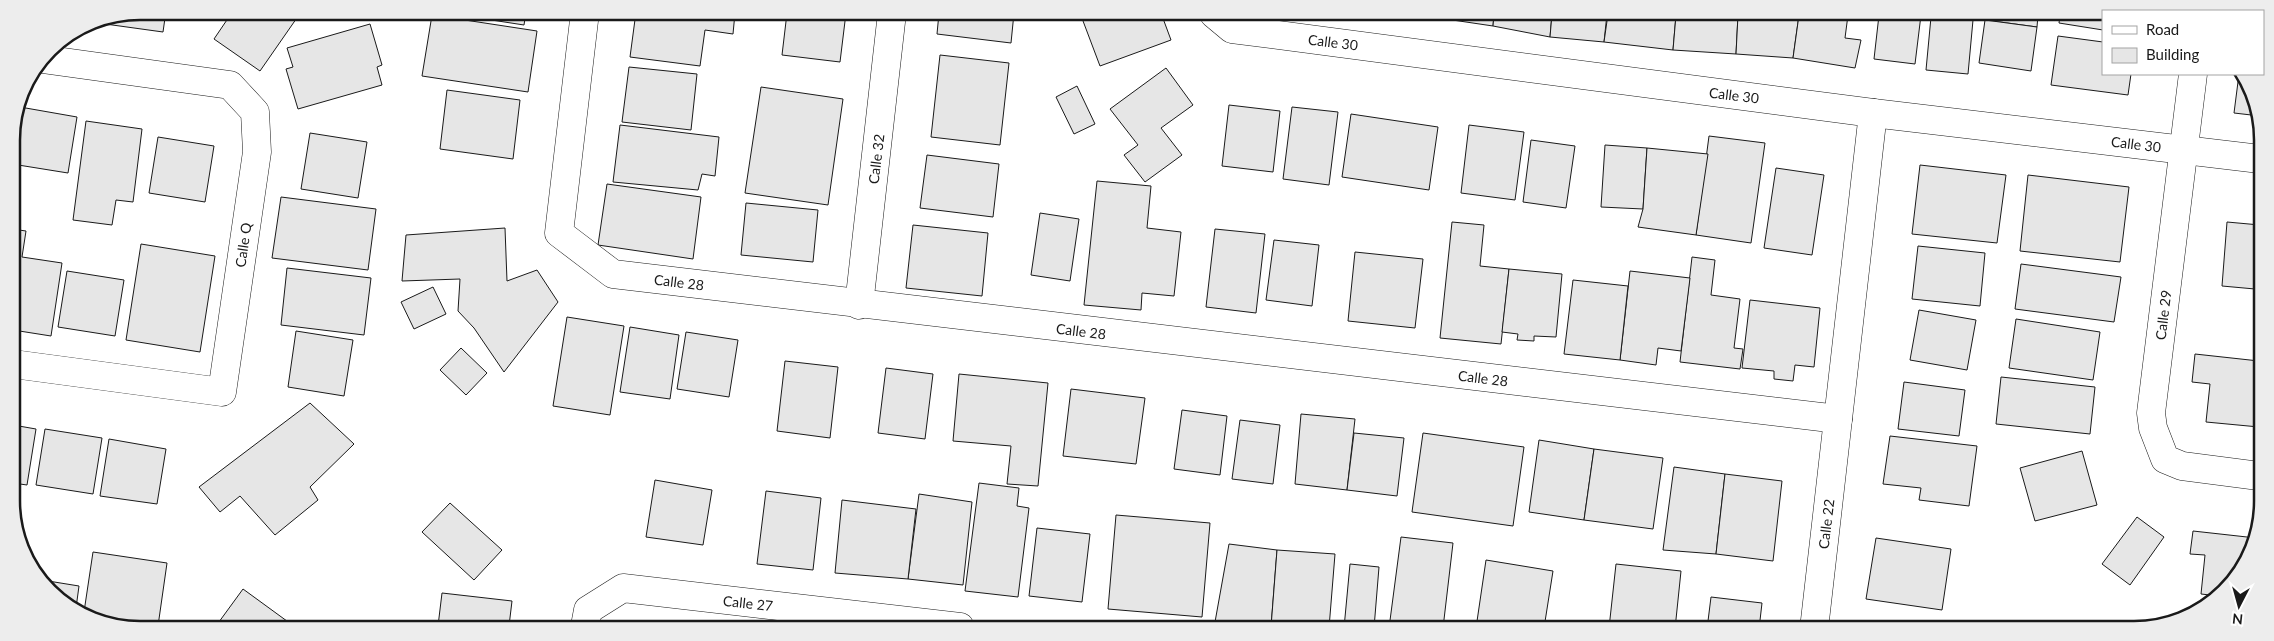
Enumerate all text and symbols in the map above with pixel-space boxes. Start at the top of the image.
legend [2102,10,2264,75]
text: Road [2146,20,2179,38]
street label: Calle 30 [1307,31,1359,53]
text: Building [2146,45,2199,63]
street label: Calle 30 [1708,84,1760,106]
street label: Calle 32 [865,133,887,185]
street label: Calle 30 [2110,133,2162,155]
street label: Calle Q [231,221,255,269]
street label: Calle 28 [653,271,705,293]
street label: Calle 29 [2152,289,2174,341]
street label: Calle 28 [1055,320,1107,342]
street label: Calle 28 [1457,367,1509,389]
street label: Calle 22 [1815,498,1837,550]
north arrow [2214,581,2264,631]
street label: Calle 27 [722,592,774,614]
text: N [2231,610,2244,628]

